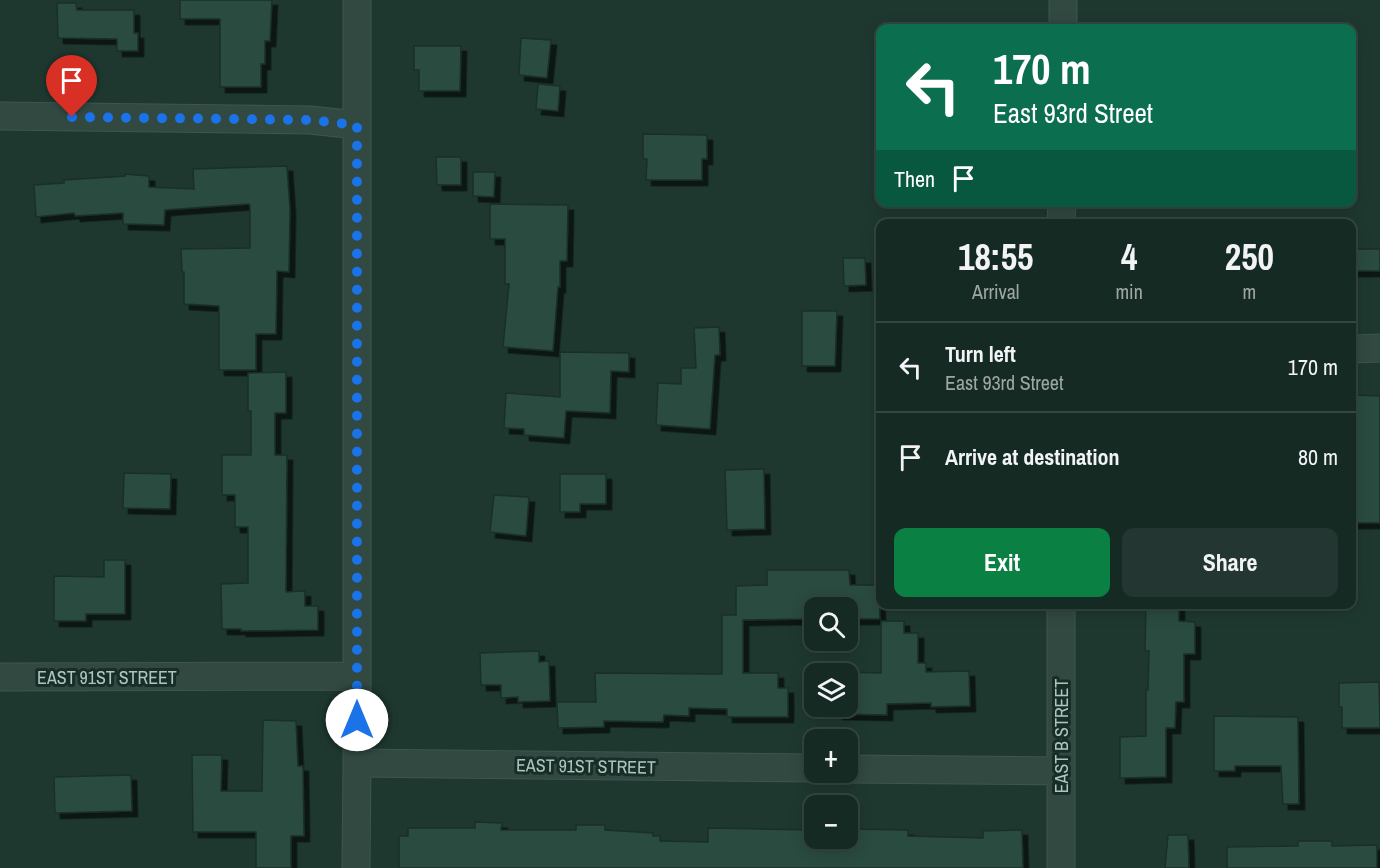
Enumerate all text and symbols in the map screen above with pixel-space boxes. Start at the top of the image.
text: 170 m [993,41,1091,97]
icon: left [894,48,972,126]
pin [46,55,97,117]
icon: arrive [55,64,88,97]
text: East 93rd Street [993,95,1153,131]
icon: arrive [947,162,980,195]
text: Then [894,164,935,194]
text: 18:55 [958,233,1033,281]
text: 4 [1121,233,1137,281]
text: 250 [1225,233,1274,281]
text: Arrival [972,278,1019,305]
text: min [1115,278,1143,305]
text: m [1243,278,1256,305]
text: Turn left [945,339,1016,369]
icon: left [894,351,927,384]
text: 170 m [1288,352,1338,382]
text: East 93rd Street [945,369,1064,396]
icon: arrive [894,441,927,474]
text: Arrive at destination [945,442,1119,472]
text: 80 m [1298,442,1338,472]
button: Exit [894,528,1110,597]
button: Share [1122,528,1338,597]
map controls [804,597,858,849]
button: search [804,597,858,651]
button: layers [804,663,858,717]
street label: EAST 91ST STREET [37,665,177,690]
street label: EAST B STREET [1049,679,1074,793]
position arrow [325,688,389,752]
button: + [804,729,858,783]
street label: EAST 91ST STREET [516,752,656,780]
button: − [804,795,858,849]

